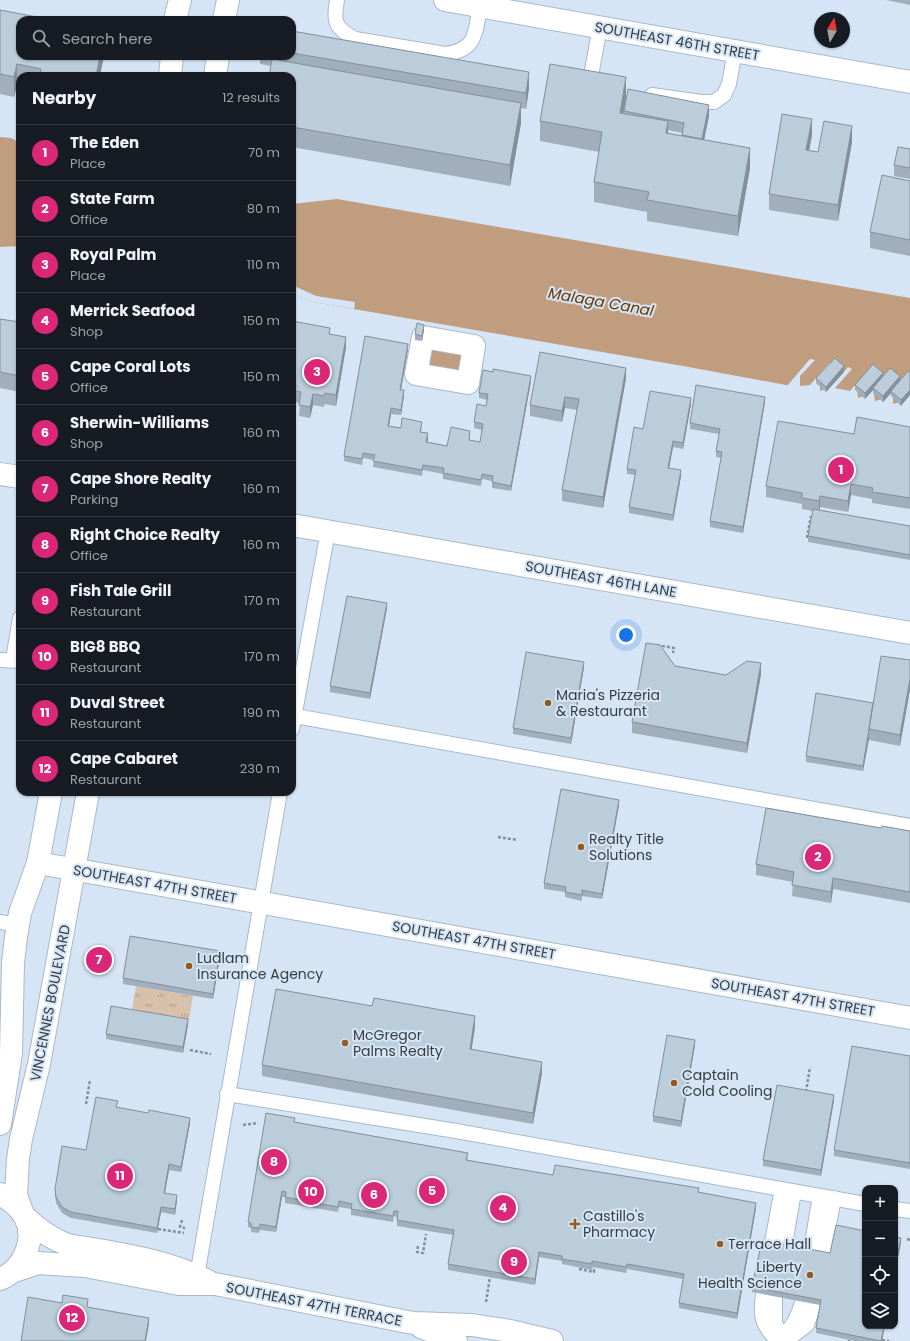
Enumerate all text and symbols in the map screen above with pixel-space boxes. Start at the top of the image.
north arrow [814,12,850,48]
search box [16,16,296,60]
street label: SOUTHEAST 46TH STREET [593,17,761,65]
icon: search [30,27,52,49]
text: Search here [62,28,152,49]
text: Nearby [32,86,96,110]
text: 12 results [222,88,280,107]
text: The Eden [70,132,139,153]
text: 1 [43,143,47,162]
text: 70 m [248,143,280,162]
text: Place [70,154,105,173]
text: State Farm [70,188,155,209]
text: 2 [41,199,49,218]
text: 80 m [247,199,280,218]
text: Office [70,210,108,229]
text: Royal Palm [70,244,156,265]
text: 3 [41,255,49,274]
text: 110 m [247,255,280,274]
text: Place [70,266,105,285]
water label: Malaga Canal [547,282,656,321]
text: Merrick Seafood [70,300,195,321]
text: 4 [41,311,49,330]
text: 150 m [243,311,280,330]
text: Shop [70,322,103,341]
text: Cape Coral Lots [70,356,191,377]
pin: 3 [304,357,330,387]
text: 5 [41,367,49,386]
text: 150 m [243,367,280,386]
text: Office [70,378,108,397]
text: Sherwin-Williams [70,412,209,433]
text: 6 [41,423,49,442]
text: 160 m [243,423,280,442]
text: Shop [70,434,103,453]
pin: 1 [828,455,854,485]
text: Cape Shore Realty [70,468,211,489]
text: 7 [42,479,48,498]
text: 160 m [243,479,280,498]
text: Parking [70,490,118,509]
text: Right Choice Realty [70,524,220,545]
text: 8 [41,535,49,554]
text: 160 m [243,535,280,554]
text: Office [70,546,108,565]
street label: SOUTHEAST 46TH LANE [524,556,678,602]
text: Fish Tale Grill [70,580,171,601]
text: 9 [41,591,49,610]
text: 170 m [244,591,280,610]
text: Restaurant [70,602,141,621]
your location [616,625,636,645]
text: BIG8 BBQ [70,636,140,657]
text: 10 [38,647,52,666]
text: 170 m [244,647,280,666]
text: Restaurant [70,658,141,677]
place label: Maria's Pizzeria & Restaurant [556,685,660,721]
text: Duval Street [70,692,165,713]
marker: Maria's Pizzeria & Restaurant [543,698,553,708]
text: 11 [40,703,50,722]
text: 190 m [243,703,280,722]
text: Restaurant [70,714,141,733]
text: Cape Cabaret [70,748,178,769]
text: 12 [39,759,51,778]
text: 230 m [240,759,280,778]
text: Restaurant [70,770,141,789]
place label: Realty Title Solutions [589,829,664,865]
marker: Realty Title Solutions [576,842,586,852]
pin: 2 [805,842,831,872]
street label: SOUTHEAST 47TH STREET [72,860,239,908]
street label: SOUTHEAST 47TH STREET [391,916,558,964]
street label: VINCENNES BOULEVARD [25,923,75,1083]
pin: 7 [86,945,112,975]
place label: Ludlam Insurance Agency [197,948,323,984]
marker: Ludlam Insurance Agency [184,961,194,971]
street label: SOUTHEAST 47TH STREET [710,973,877,1021]
place label: McGregor Palms Realty [353,1025,443,1061]
marker: McGregor Palms Realty [340,1038,350,1048]
place label: Captain Cold Cooling [682,1065,772,1101]
marker: Captain Cold Cooling [669,1078,679,1088]
pin: 8 [261,1147,287,1177]
pin: 11 [107,1161,133,1191]
pin: 5 [419,1176,445,1206]
pin: 10 [298,1177,324,1207]
pin: 6 [361,1180,387,1210]
map controls [862,1185,898,1329]
button: + [862,1185,898,1221]
pin: 4 [490,1193,516,1223]
place label: Castillo's Pharmacy [583,1206,655,1242]
marker: Castillo's Pharmacy [570,1219,580,1229]
button: − [862,1221,898,1257]
place label: Terrace Hall [728,1234,811,1254]
marker: Terrace Hall [715,1239,725,1249]
pin: 9 [501,1247,527,1277]
place label: Liberty Health Science [698,1257,802,1293]
button: locate [862,1257,898,1293]
marker: Liberty Health Science [805,1270,815,1280]
street label: SOUTHEAST 47TH TERRACE [224,1277,404,1331]
button: layers [862,1293,898,1329]
pin: 12 [59,1303,85,1333]

